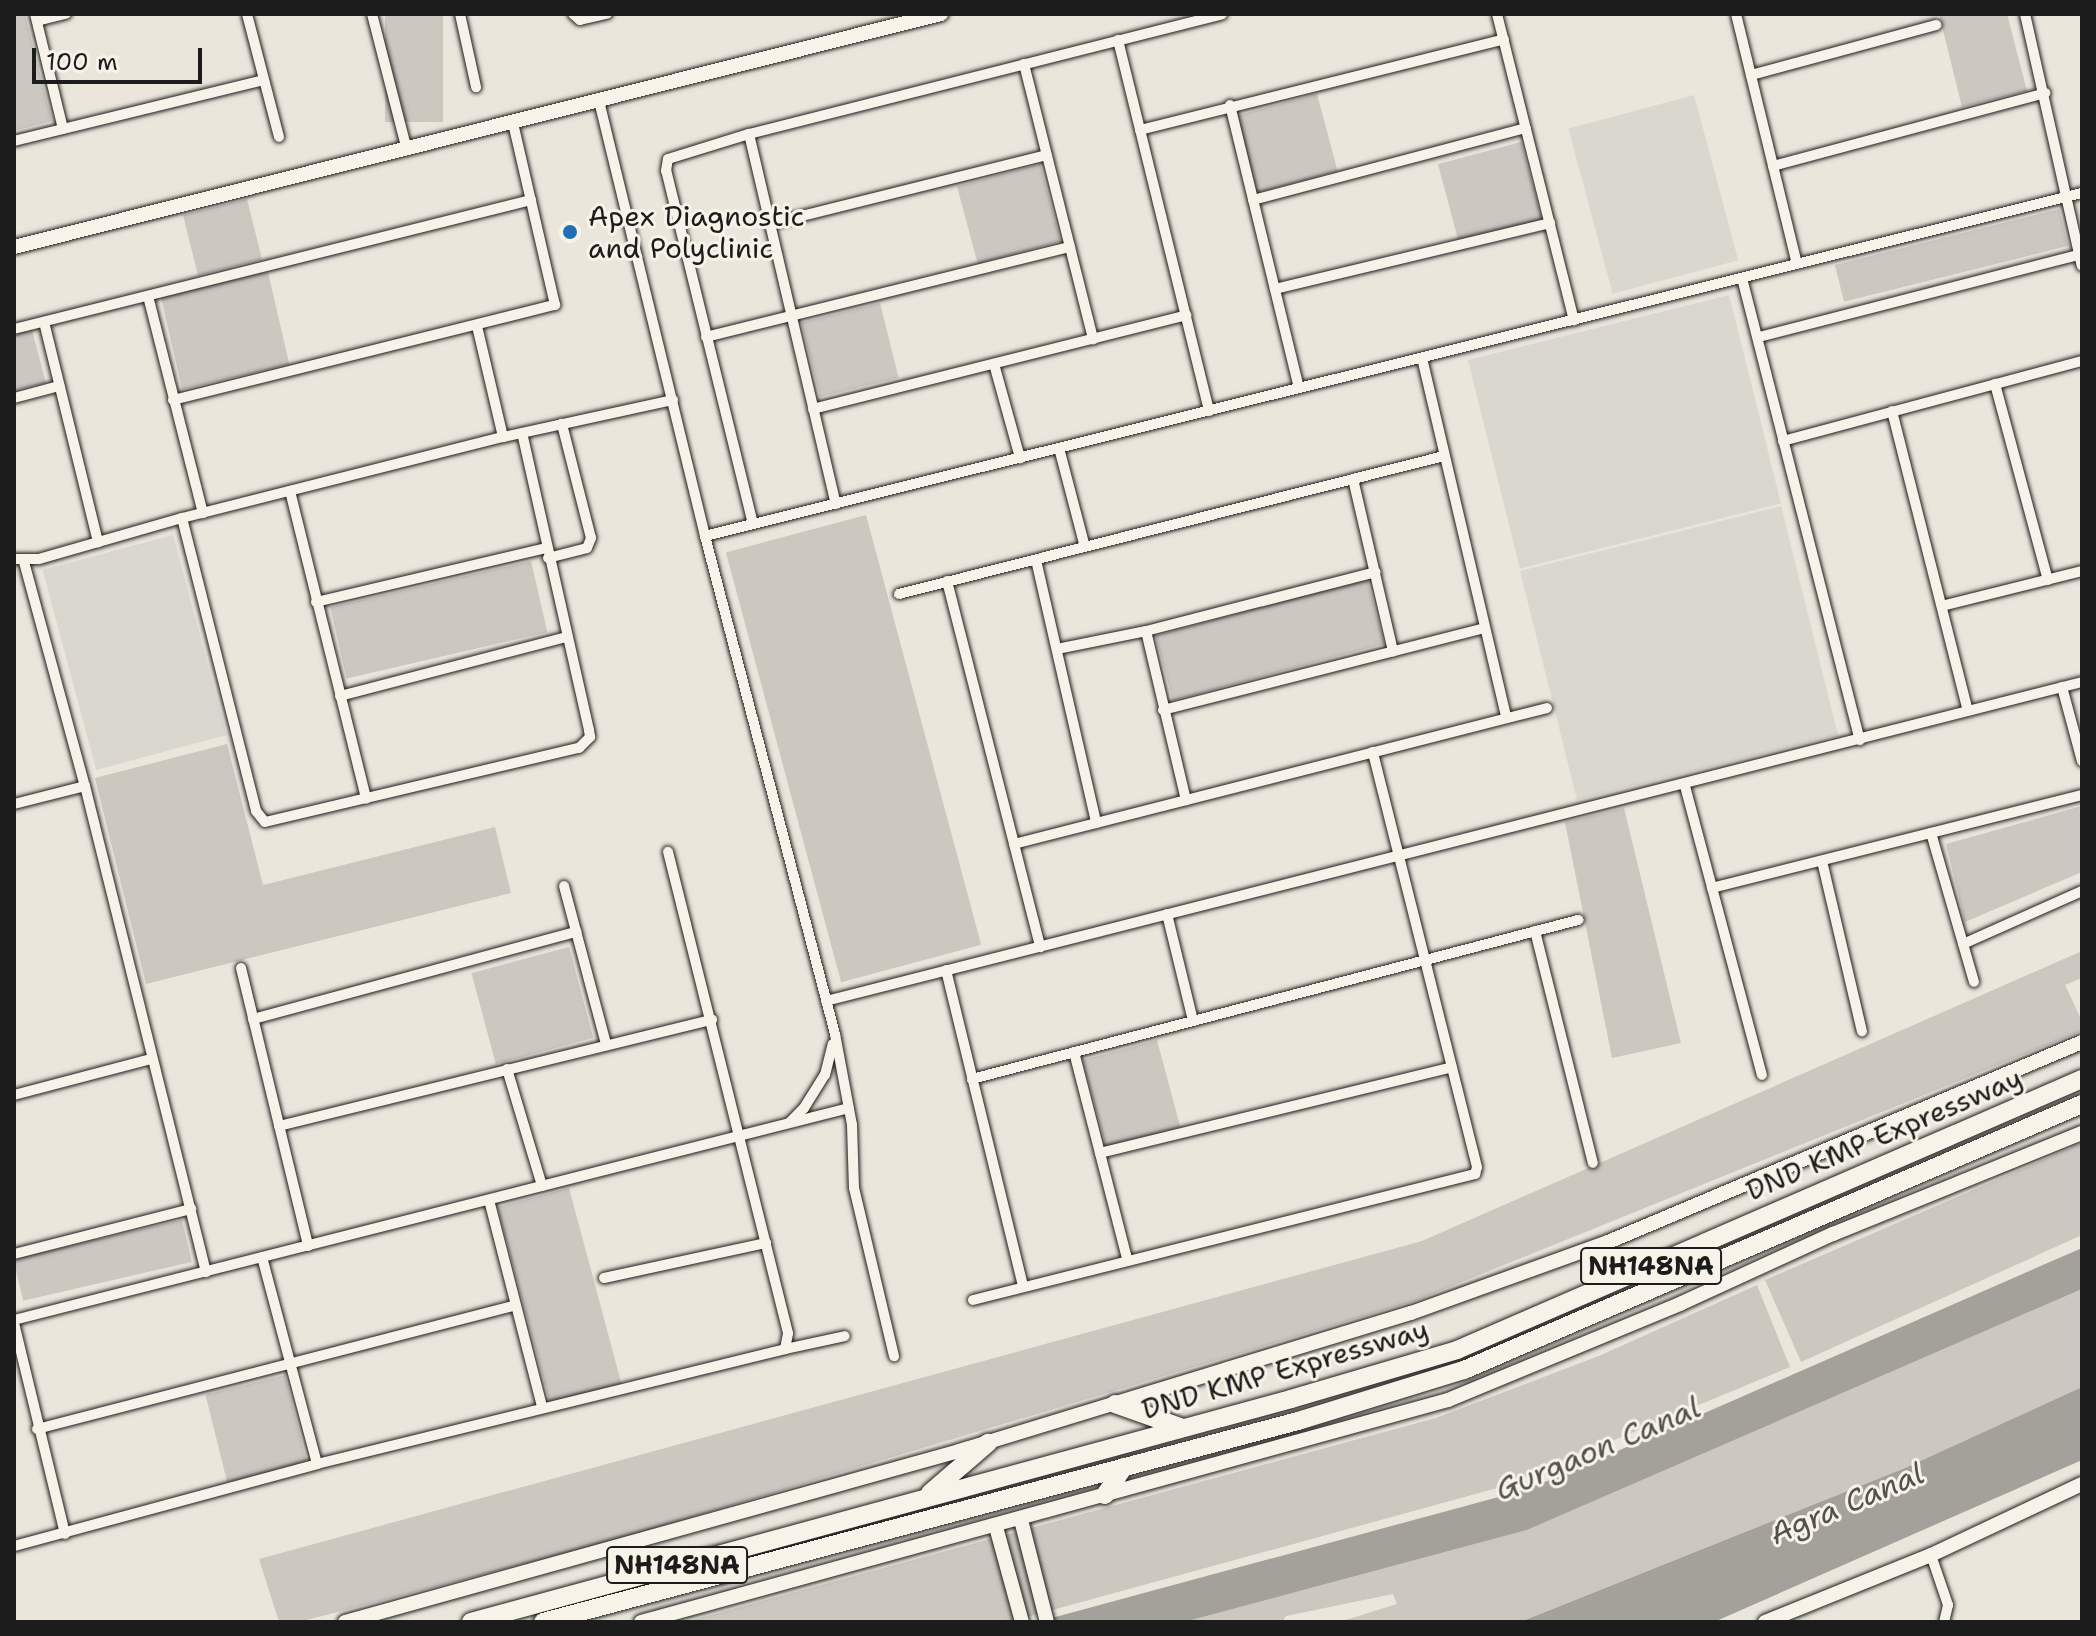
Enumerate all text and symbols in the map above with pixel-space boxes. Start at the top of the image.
scale bar [36,32,206,82]
text: 100 m [46,46,118,78]
place label: Apex Diagnostic and Polyclinic [588,199,805,265]
marker: Apex Diagnostic and Polyclinic [559,221,581,243]
street label: DND KMP Expressway [1741,1061,2027,1207]
road number: NH148NA [1579,1244,1723,1288]
street label: DND KMP Expressway [1138,1312,1432,1426]
water label: Gurgaon Canal [1490,1390,1706,1508]
water label: Agra Canal [1764,1455,1930,1553]
road number: NH148NA [605,1543,749,1587]

